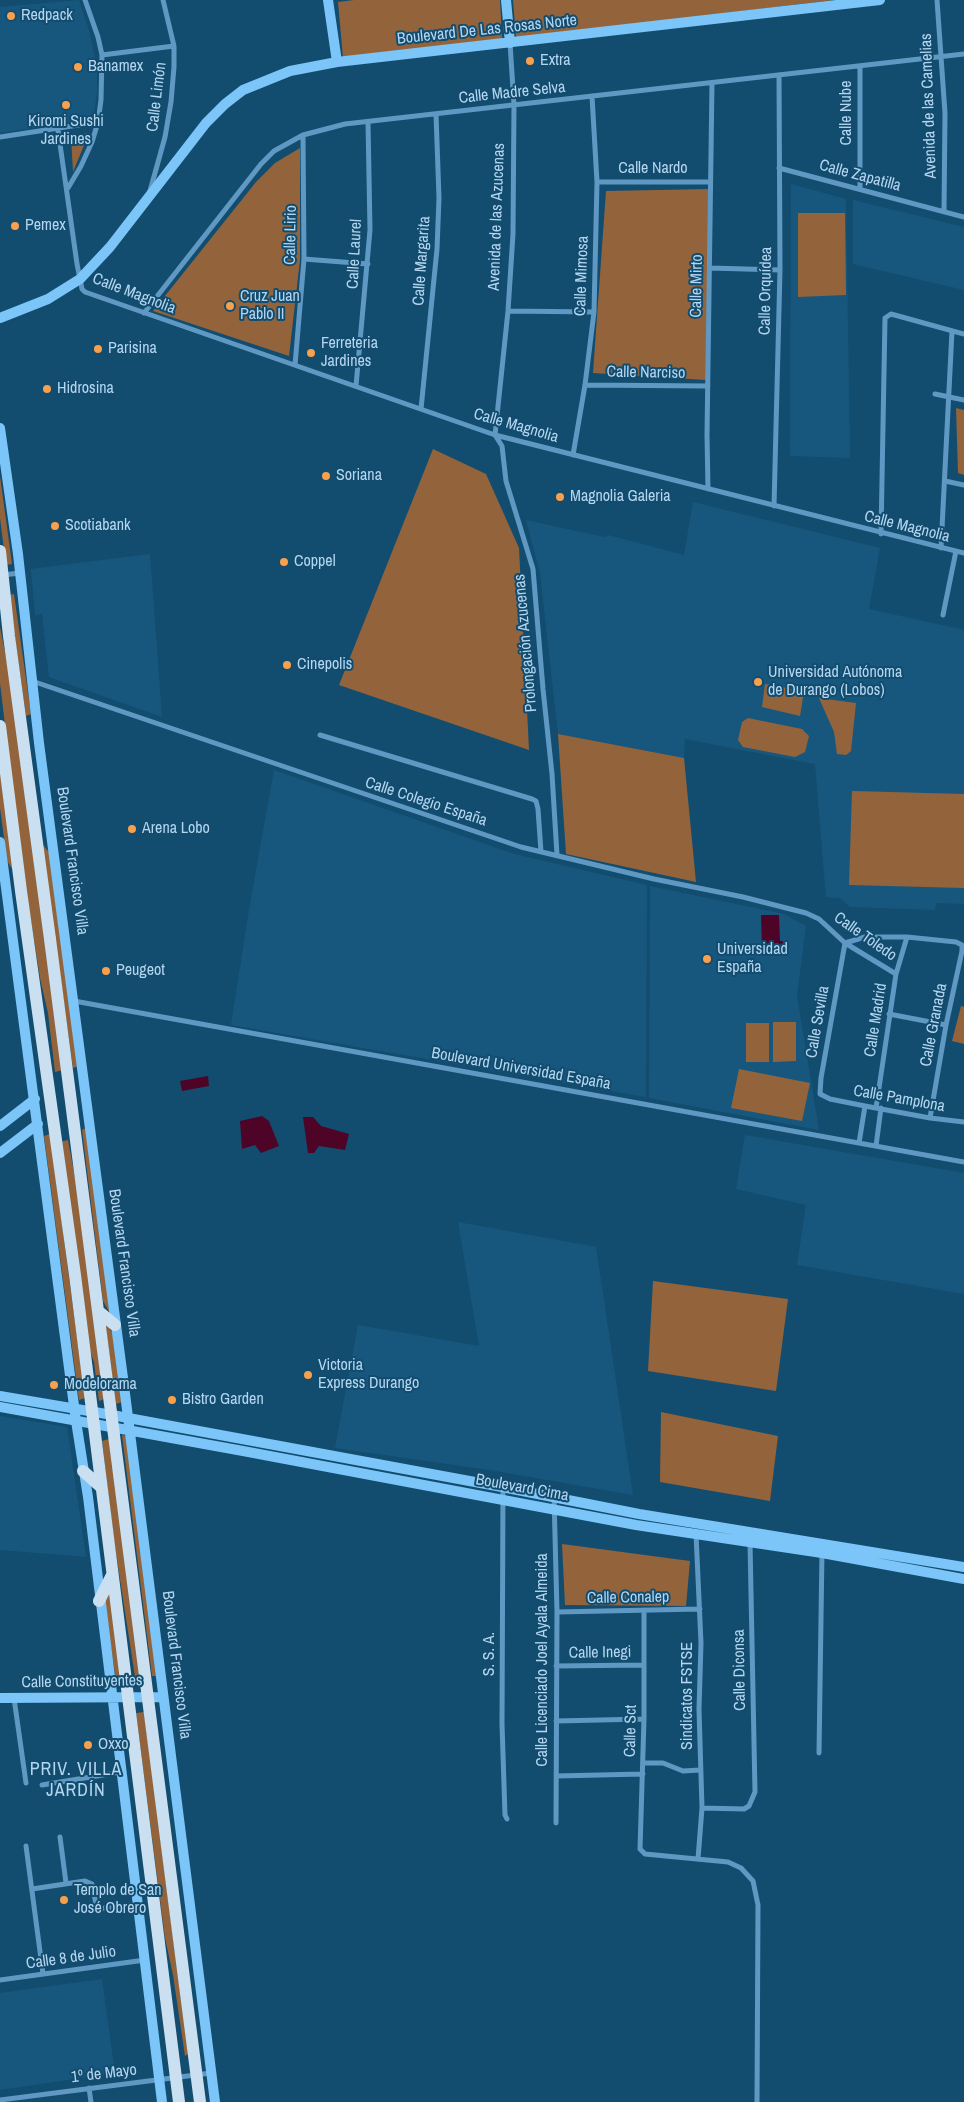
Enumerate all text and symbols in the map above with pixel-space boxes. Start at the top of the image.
place label: Redpack [21,6,73,26]
marker: Redpack [5,10,17,22]
street label: Boulevard De Las Rosas Norte [396,11,578,49]
street label: Avenida de las Camelias [917,33,941,179]
place label: Extra [540,51,571,71]
marker: Extra [524,55,536,67]
place label: Banamex [88,57,143,77]
marker: Banamex [72,61,84,73]
street label: Calle Limón [143,61,171,133]
street label: Calle Madre Selva [458,78,566,108]
street label: Calle Nube [837,81,857,145]
marker: Kiromi Sushi Jardines [60,99,72,111]
place label: Kiromi Sushi Jardines [28,112,104,150]
street label: Avenida de las Azucenas [485,143,509,291]
street label: Calle Zapatilla [817,156,903,196]
street label: Calle Nardo [618,159,688,179]
street label: Calle Lirio [281,205,301,265]
place label: Pemex [25,216,66,236]
street label: Calle Margarita [409,216,435,306]
street label: Calle Laurel [344,219,366,289]
marker: Pemex [9,220,21,232]
street label: Calle Mimosa [571,236,593,316]
street label: Calle Orquídea [756,247,776,335]
street label: Calle Mirto [687,254,707,318]
street label: Calle Magnolia [90,269,178,319]
place label: Cruz Juan Pablo II [240,287,300,325]
marker: Cruz Juan Pablo II [224,300,236,312]
place label: Ferreteria Jardines [321,334,378,372]
place label: Parisina [108,339,157,359]
marker: Parisina [92,343,104,355]
marker: Ferreteria Jardines [305,347,317,359]
street label: Calle Narciso [606,363,686,383]
place label: Hidrosina [57,379,114,399]
marker: Hidrosina [41,383,53,395]
street label: Calle Magnolia [471,405,561,447]
place label: Soriana [336,466,382,486]
marker: Soriana [320,470,332,482]
place label: Magnolia Galeria [570,487,671,507]
marker: Magnolia Galeria [554,491,566,503]
street label: Calle Magnolia [862,507,952,547]
place label: Scotiabank [65,516,131,536]
marker: Scotiabank [49,520,61,532]
place label: Coppel [294,552,336,572]
marker: Coppel [278,556,290,568]
street label: Prolongación Azucenas [510,573,542,713]
place label: Cinepolis [297,655,352,675]
marker: Cinepolis [281,659,293,671]
place label: Universidad Autónoma de Durango (Lobos) [768,663,902,701]
marker: Universidad Autónoma de Durango (Lobos) [752,676,764,688]
street label: Calle Colegio España [363,773,489,831]
street label: Boulevard Francisco Villa [52,786,92,936]
place label: Arena Lobo [142,819,210,839]
marker: Arena Lobo [126,823,138,835]
street label: Calle Toledo [830,908,900,966]
place label: Universidad España [717,940,788,978]
marker: Universidad España [701,953,713,965]
place label: Peugeot [116,961,165,981]
marker: Peugeot [100,965,112,977]
street label: Calle Madrid [861,982,891,1058]
street label: Calle Granada [917,982,951,1068]
street label: Calle Sevilla [802,984,834,1060]
street label: Boulevard Universidad España [430,1044,612,1094]
street label: Calle Pamplona [852,1082,946,1116]
street label: Boulevard Francisco Villa [104,1188,144,1338]
place label: Victoria Express Durango [318,1356,419,1394]
marker: Victoria Express Durango [302,1369,314,1381]
place label: Modelorama [64,1375,137,1395]
marker: Modelorama [48,1379,60,1391]
place label: Bistro Garden [182,1390,264,1410]
marker: Bistro Garden [166,1394,178,1406]
street label: Boulevard Cima [474,1470,570,1506]
street label: Calle Licenciado Joel Ayala Almeida [533,1553,553,1767]
street label: Calle Conalep [587,1588,669,1608]
street label: Boulevard Francisco Villa [157,1590,195,1740]
street label: Calle Diconsa [730,1629,750,1711]
street label: S. S. A. [480,1632,500,1676]
street label: Sindicatos FSTSE [678,1642,698,1750]
street label: Calle Inegi [568,1643,632,1663]
street label: Calle Constituyentes [21,1671,143,1693]
street label: Calle Sct [621,1705,641,1757]
place label: Oxxo [98,1735,129,1755]
marker: Oxxo [82,1739,94,1751]
district label: PRIV. VILLA JARDÍN [28,1759,124,1802]
place label: Templo de San José Obrero [74,1881,162,1919]
marker: Templo de San José Obrero [58,1894,70,1906]
street label: Calle 8 de Julio [25,1942,117,1974]
street label: 1º de Mayo [70,2060,138,2088]

